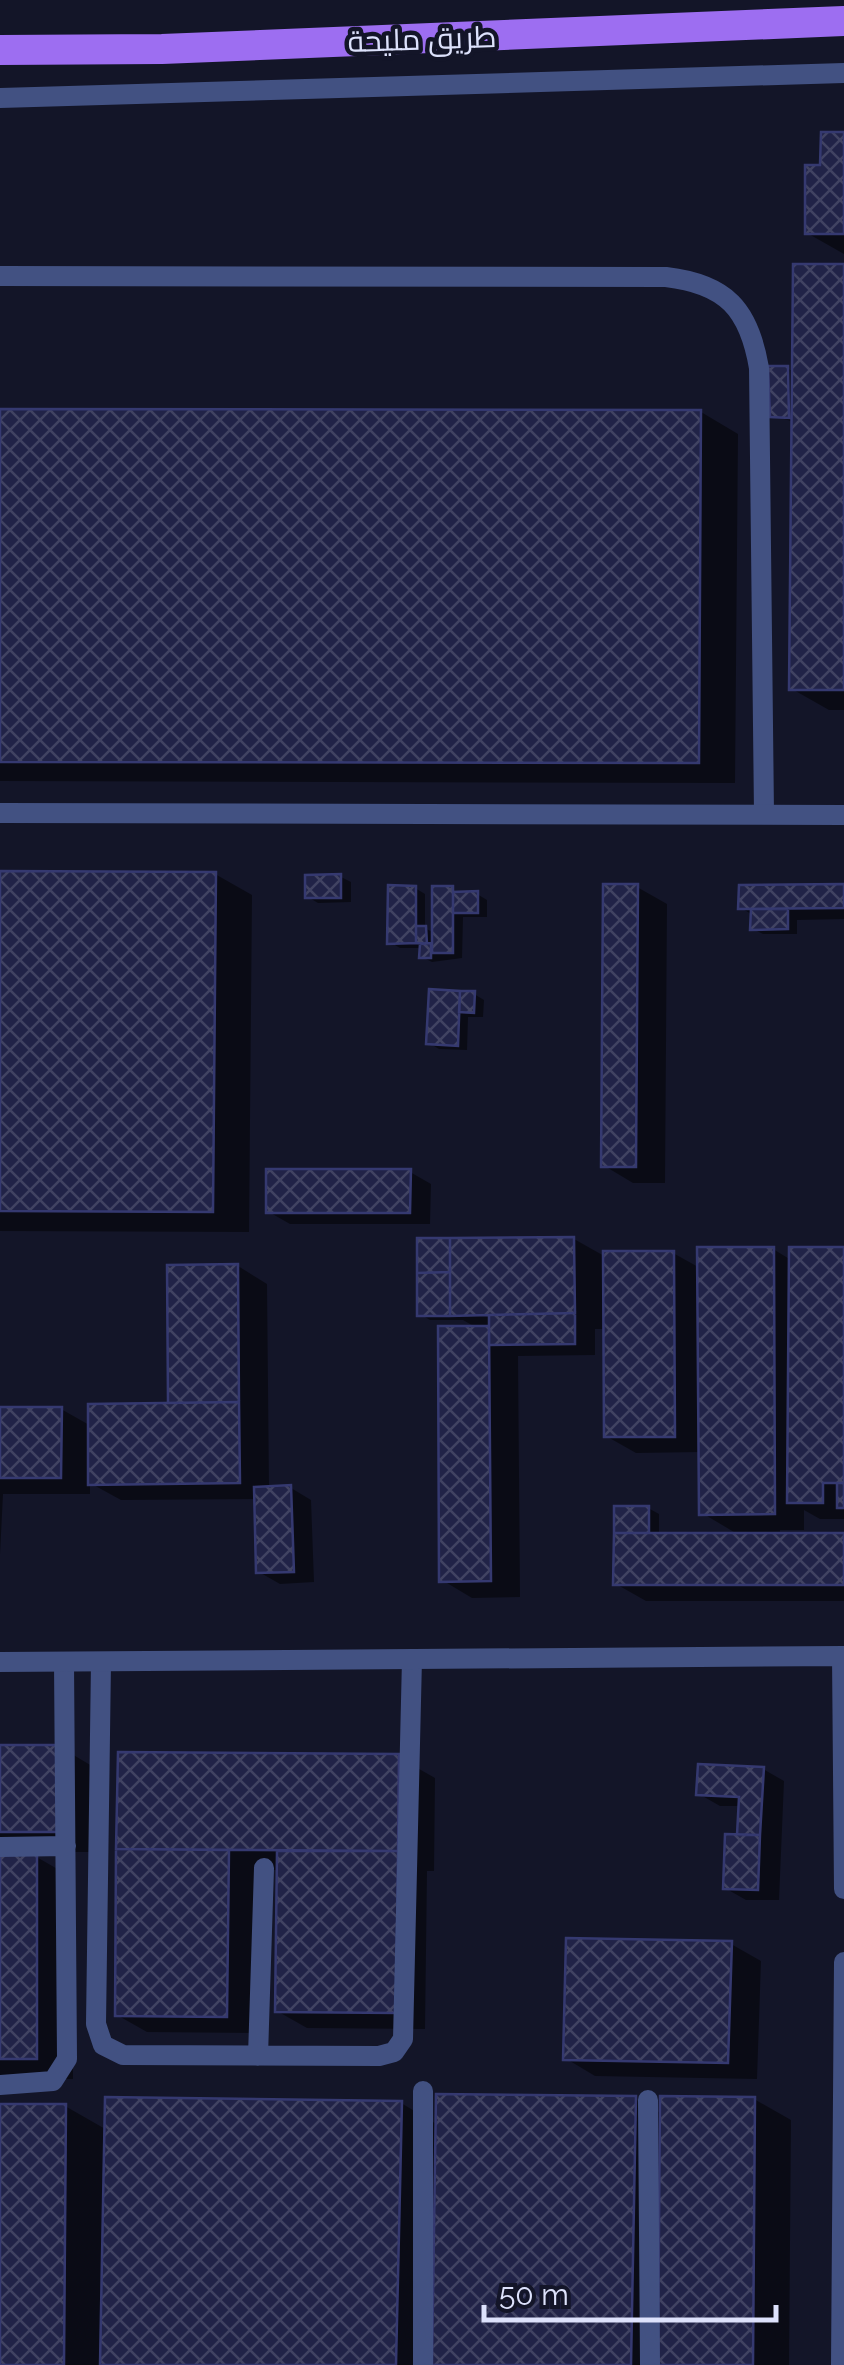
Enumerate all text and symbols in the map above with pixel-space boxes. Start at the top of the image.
street label: طريق مليحة [347,19,497,60]
scale bar [484,2260,776,2322]
text: 50 m [499,2277,569,2312]

